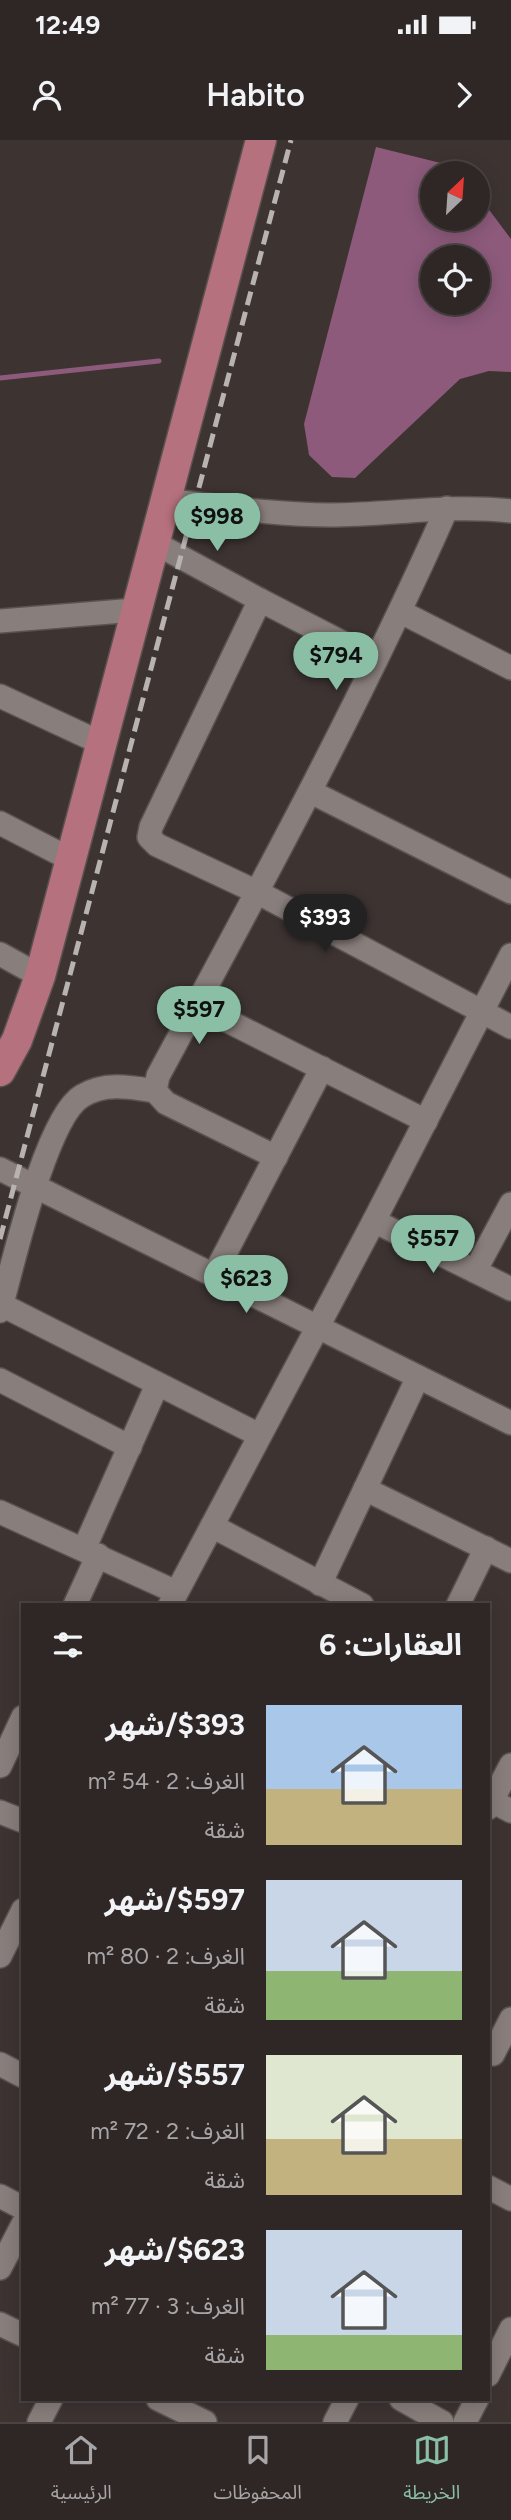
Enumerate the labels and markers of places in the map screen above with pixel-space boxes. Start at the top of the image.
pin: $998 [176,494,258,553]
pin: $794 [295,632,377,692]
pin: $393 [284,894,366,954]
pin: $597 [158,986,240,1046]
pin: $557 [392,1216,474,1275]
pin: $623 [205,1256,287,1315]

